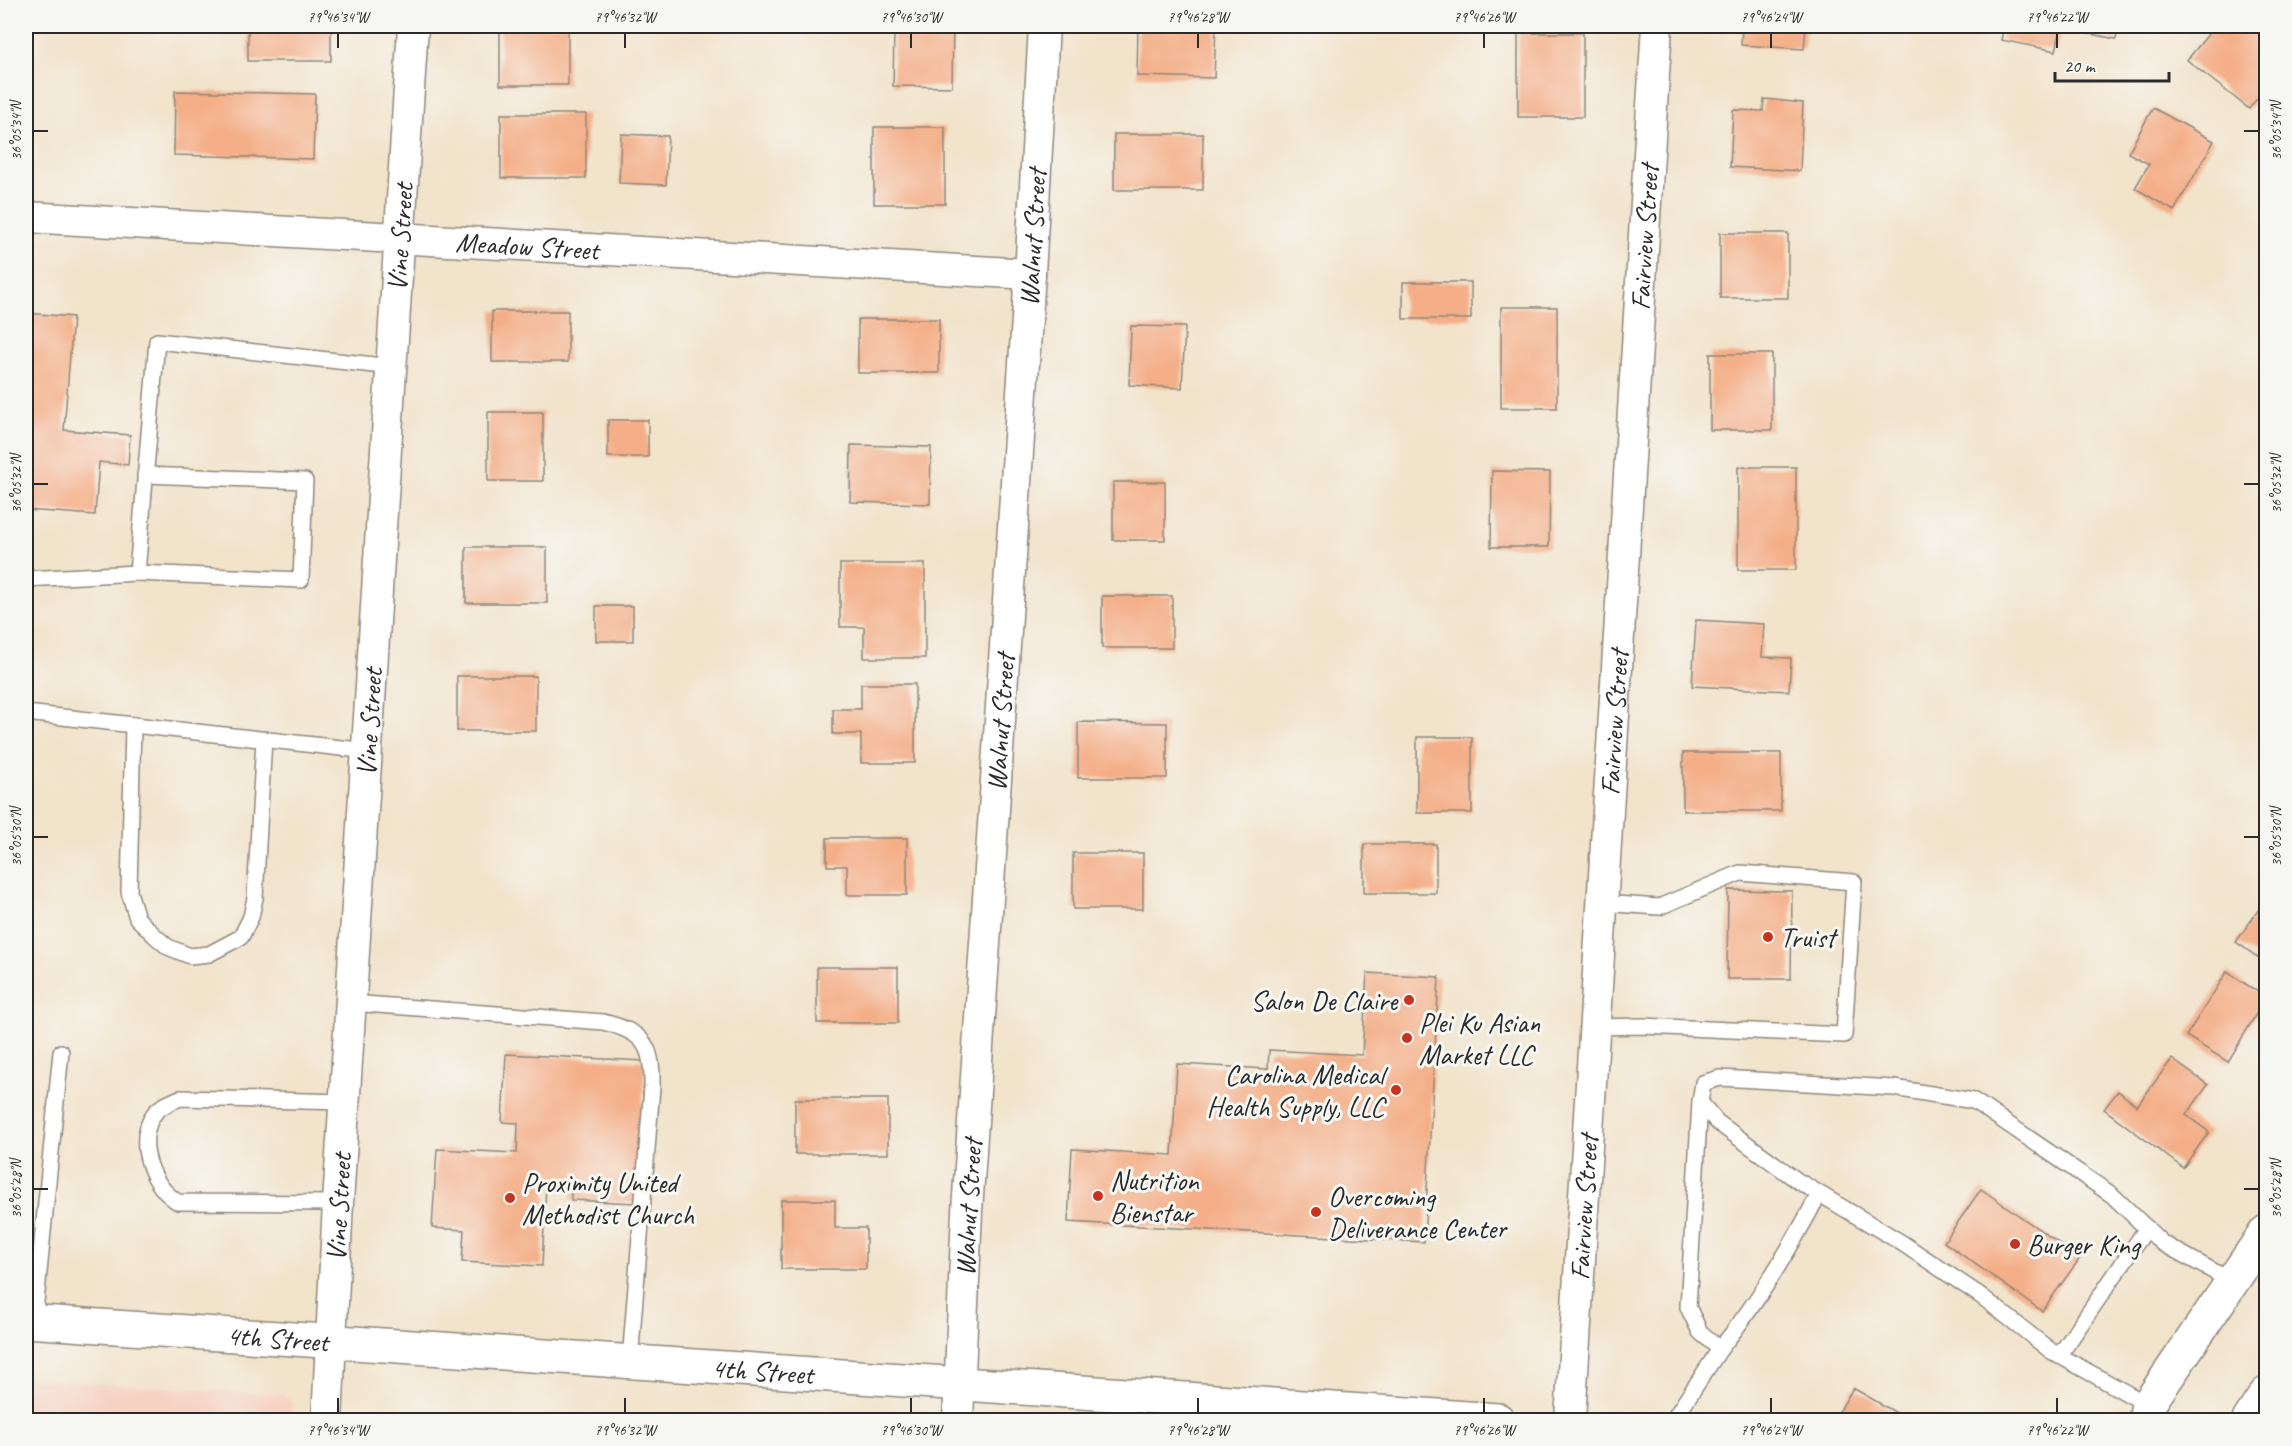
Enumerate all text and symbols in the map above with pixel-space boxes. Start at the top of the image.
text: 79°46'34"W [308,8,372,27]
text: 79°46'32"W [595,8,659,27]
text: 79°46'30"W [881,8,945,27]
text: 79°46'28"W [1168,8,1232,27]
text: 79°46'26"W [1454,8,1518,27]
text: 79°46'24"W [1741,8,1805,27]
text: 79°46'22"W [2027,8,2091,27]
scale bar [2055,45,2169,83]
text: 20 m [2064,55,2097,77]
text: 36°05'34"N [7,98,26,161]
text: 36°05'34"N [2267,98,2286,161]
street label: Fairview Street [1622,160,1667,311]
street label: Walnut Street [1011,164,1054,307]
street label: Vine Street [379,180,421,292]
street label: Meadow Street [455,224,602,268]
text: 36°05'32"N [7,451,26,514]
text: 36°05'32"N [2267,451,2286,514]
street label: Fairview Street [1592,645,1636,796]
street label: Walnut Street [978,649,1023,792]
street label: Vine Street [348,665,390,777]
text: 36°05'30"N [7,804,26,867]
text: 36°05'30"N [2267,804,2286,867]
place label: Truist [1780,920,1839,955]
marker: Truist [1761,930,1775,944]
place label: Salon De Claire [1251,983,1399,1018]
marker: Salon De Claire [1402,993,1416,1007]
place label: Plei Ku Asian Market LLC [1419,1005,1540,1072]
marker: Plei Ku Asian Market LLC [1400,1031,1414,1045]
place label: Carolina Medical Health Supply, LLC [1206,1057,1389,1124]
marker: Carolina Medical Health Supply, LLC [1389,1083,1403,1097]
street label: Fairview Street [1562,1130,1606,1281]
street label: Walnut Street [947,1134,990,1277]
street label: Vine Street [318,1150,359,1262]
text: 36°05'28"N [7,1156,26,1219]
text: 36°05'28"N [2267,1156,2286,1219]
place label: Nutrition Bienstar [1110,1163,1200,1230]
place label: Proximity United Methodist Church [522,1165,694,1232]
place label: Overcoming Deliverance Center [1328,1179,1508,1246]
marker: Nutrition Bienstar [1091,1189,1105,1203]
marker: Proximity United Methodist Church [503,1191,517,1205]
marker: Overcoming Deliverance Center [1309,1205,1323,1219]
place label: Burger King [2027,1227,2142,1262]
marker: Burger King [2008,1237,2022,1251]
street label: 4th Street [225,1318,332,1359]
street label: 4th Street [710,1350,817,1392]
text: 79°46'34"W [308,1421,372,1440]
text: 79°46'32"W [595,1421,659,1440]
text: 79°46'30"W [881,1421,945,1440]
text: 79°46'28"W [1168,1421,1232,1440]
text: 79°46'26"W [1454,1421,1518,1440]
text: 79°46'24"W [1741,1421,1805,1440]
text: 79°46'22"W [2027,1421,2091,1440]

